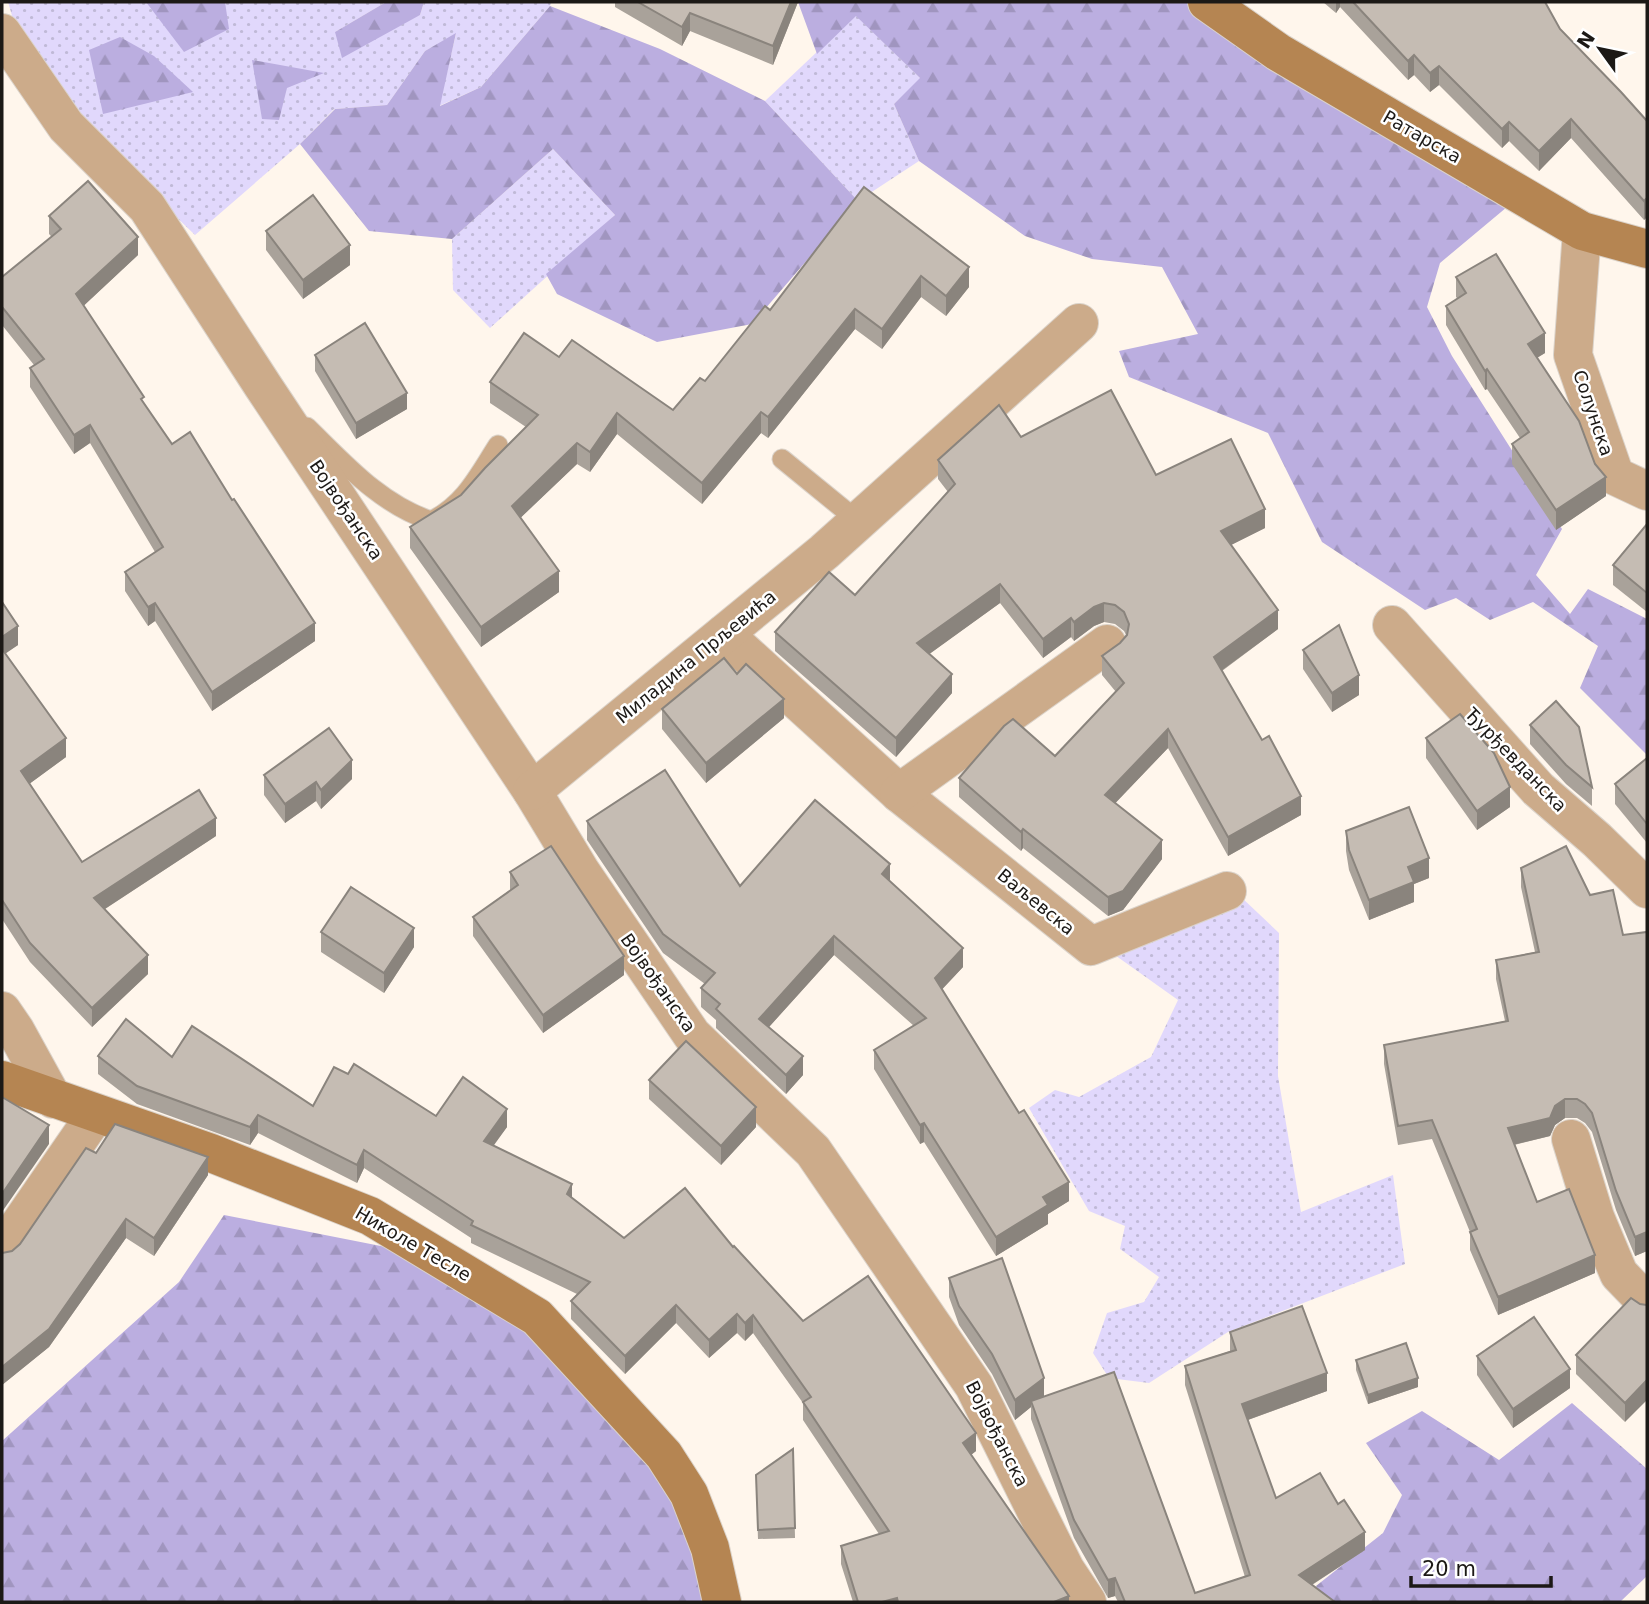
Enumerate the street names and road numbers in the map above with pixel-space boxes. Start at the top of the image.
street label: Ратарска [1379,106,1465,167]
street label: Солунска [1569,367,1618,458]
street label: Војвођанска [305,456,388,564]
street label: Миладина Прљевића [611,586,780,728]
street label: Ђурђевданска [1461,703,1571,816]
street label: Ваљевска [994,864,1079,939]
street label: Војвођанска [617,929,700,1036]
street label: Николе Тесле [352,1202,475,1285]
street label: Војвођанска [962,1377,1033,1490]

